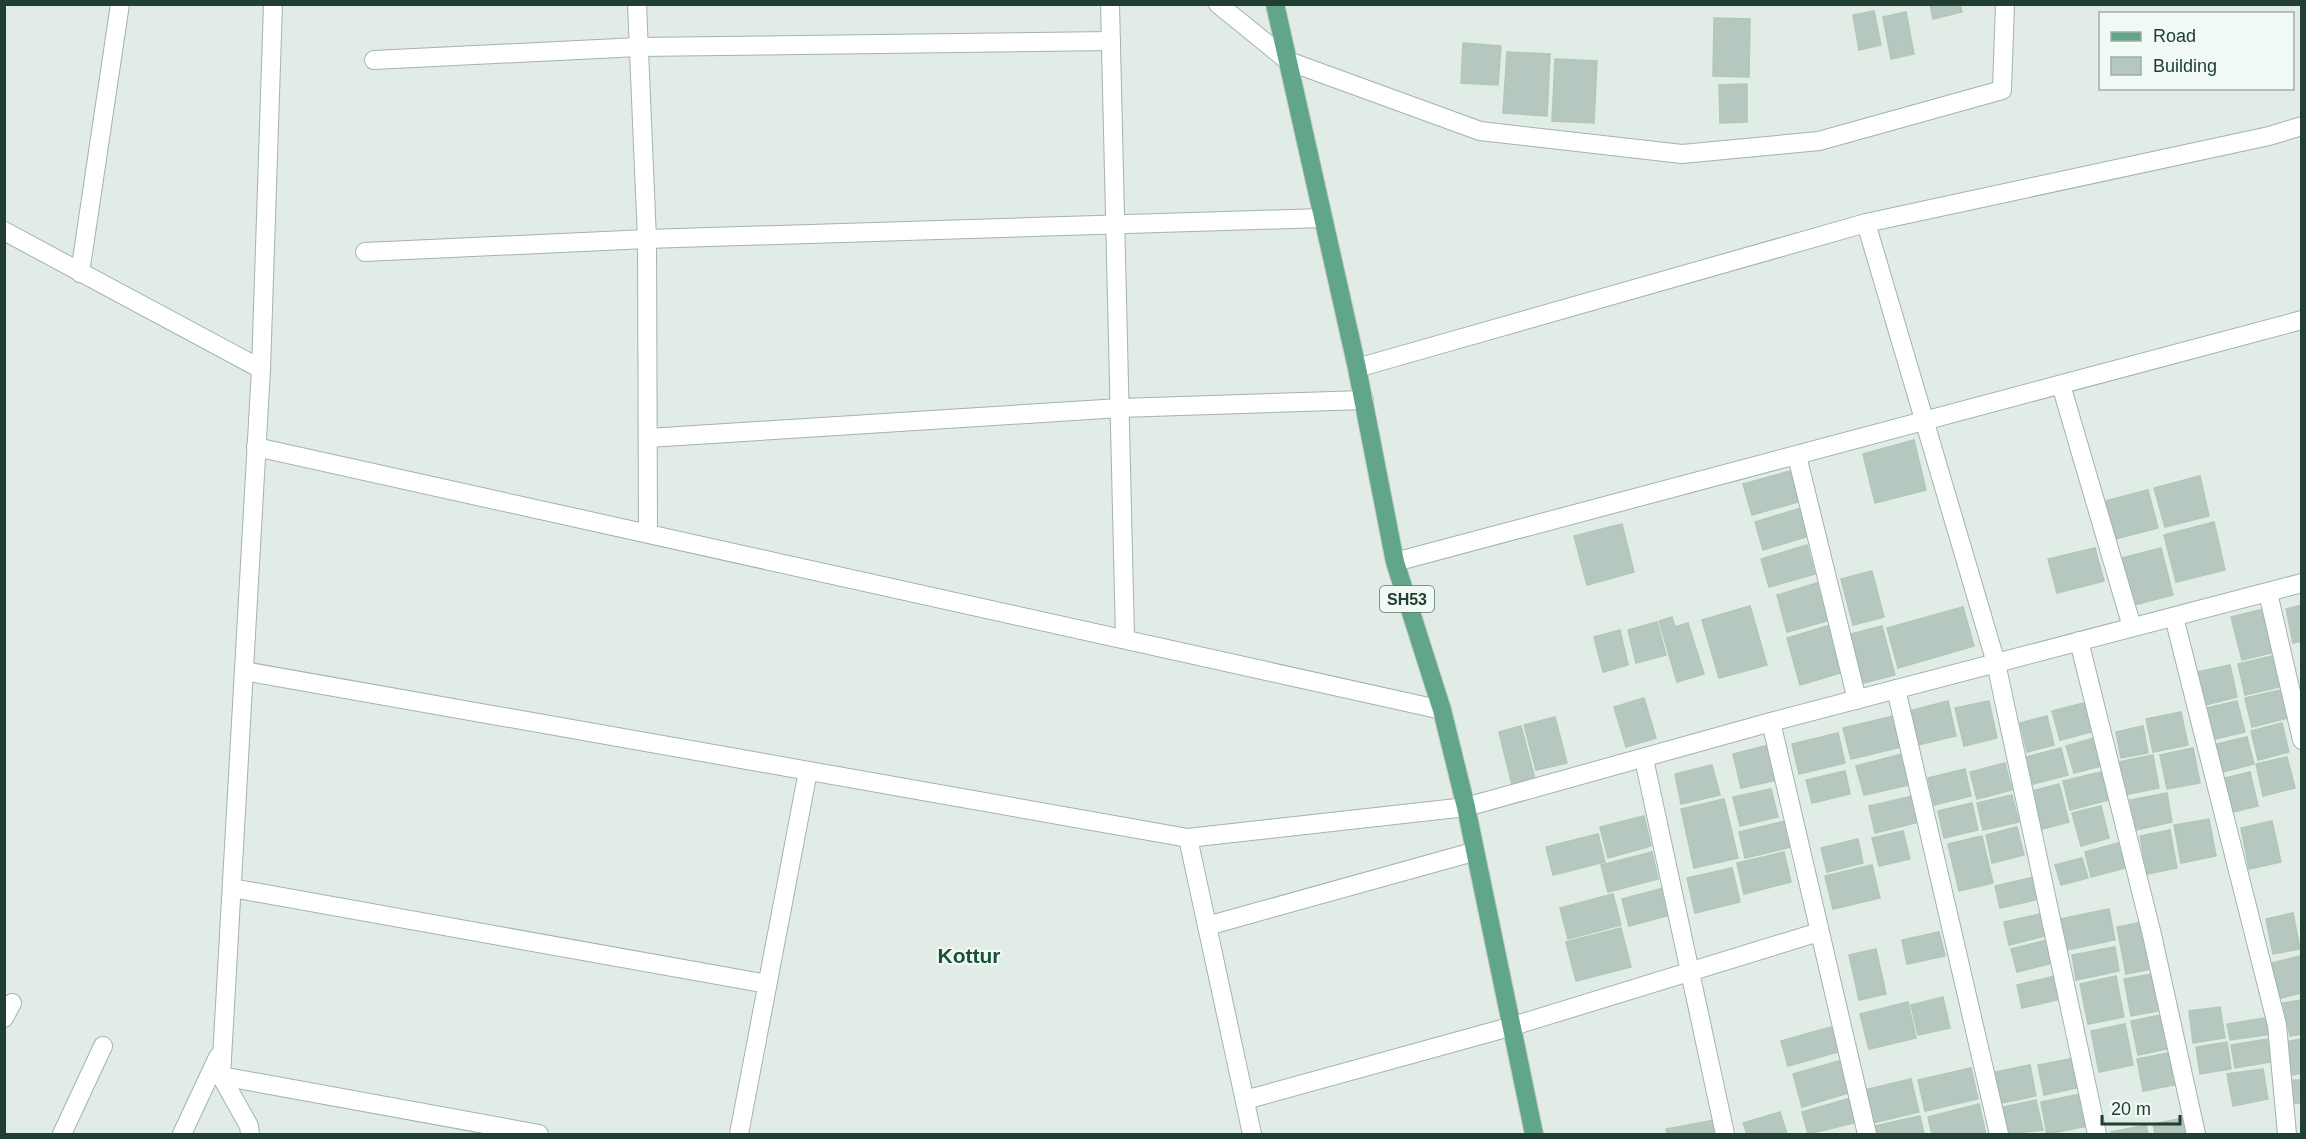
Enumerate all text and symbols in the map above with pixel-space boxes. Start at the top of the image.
legend [2099,12,2294,90]
text: Road [2153,26,2196,46]
text: Building [2153,56,2217,76]
road number: SH53 [1380,586,1434,612]
district label: Kottur [938,944,1000,967]
scale bar [2102,1088,2180,1126]
text: 20 m [2111,1099,2151,1119]

